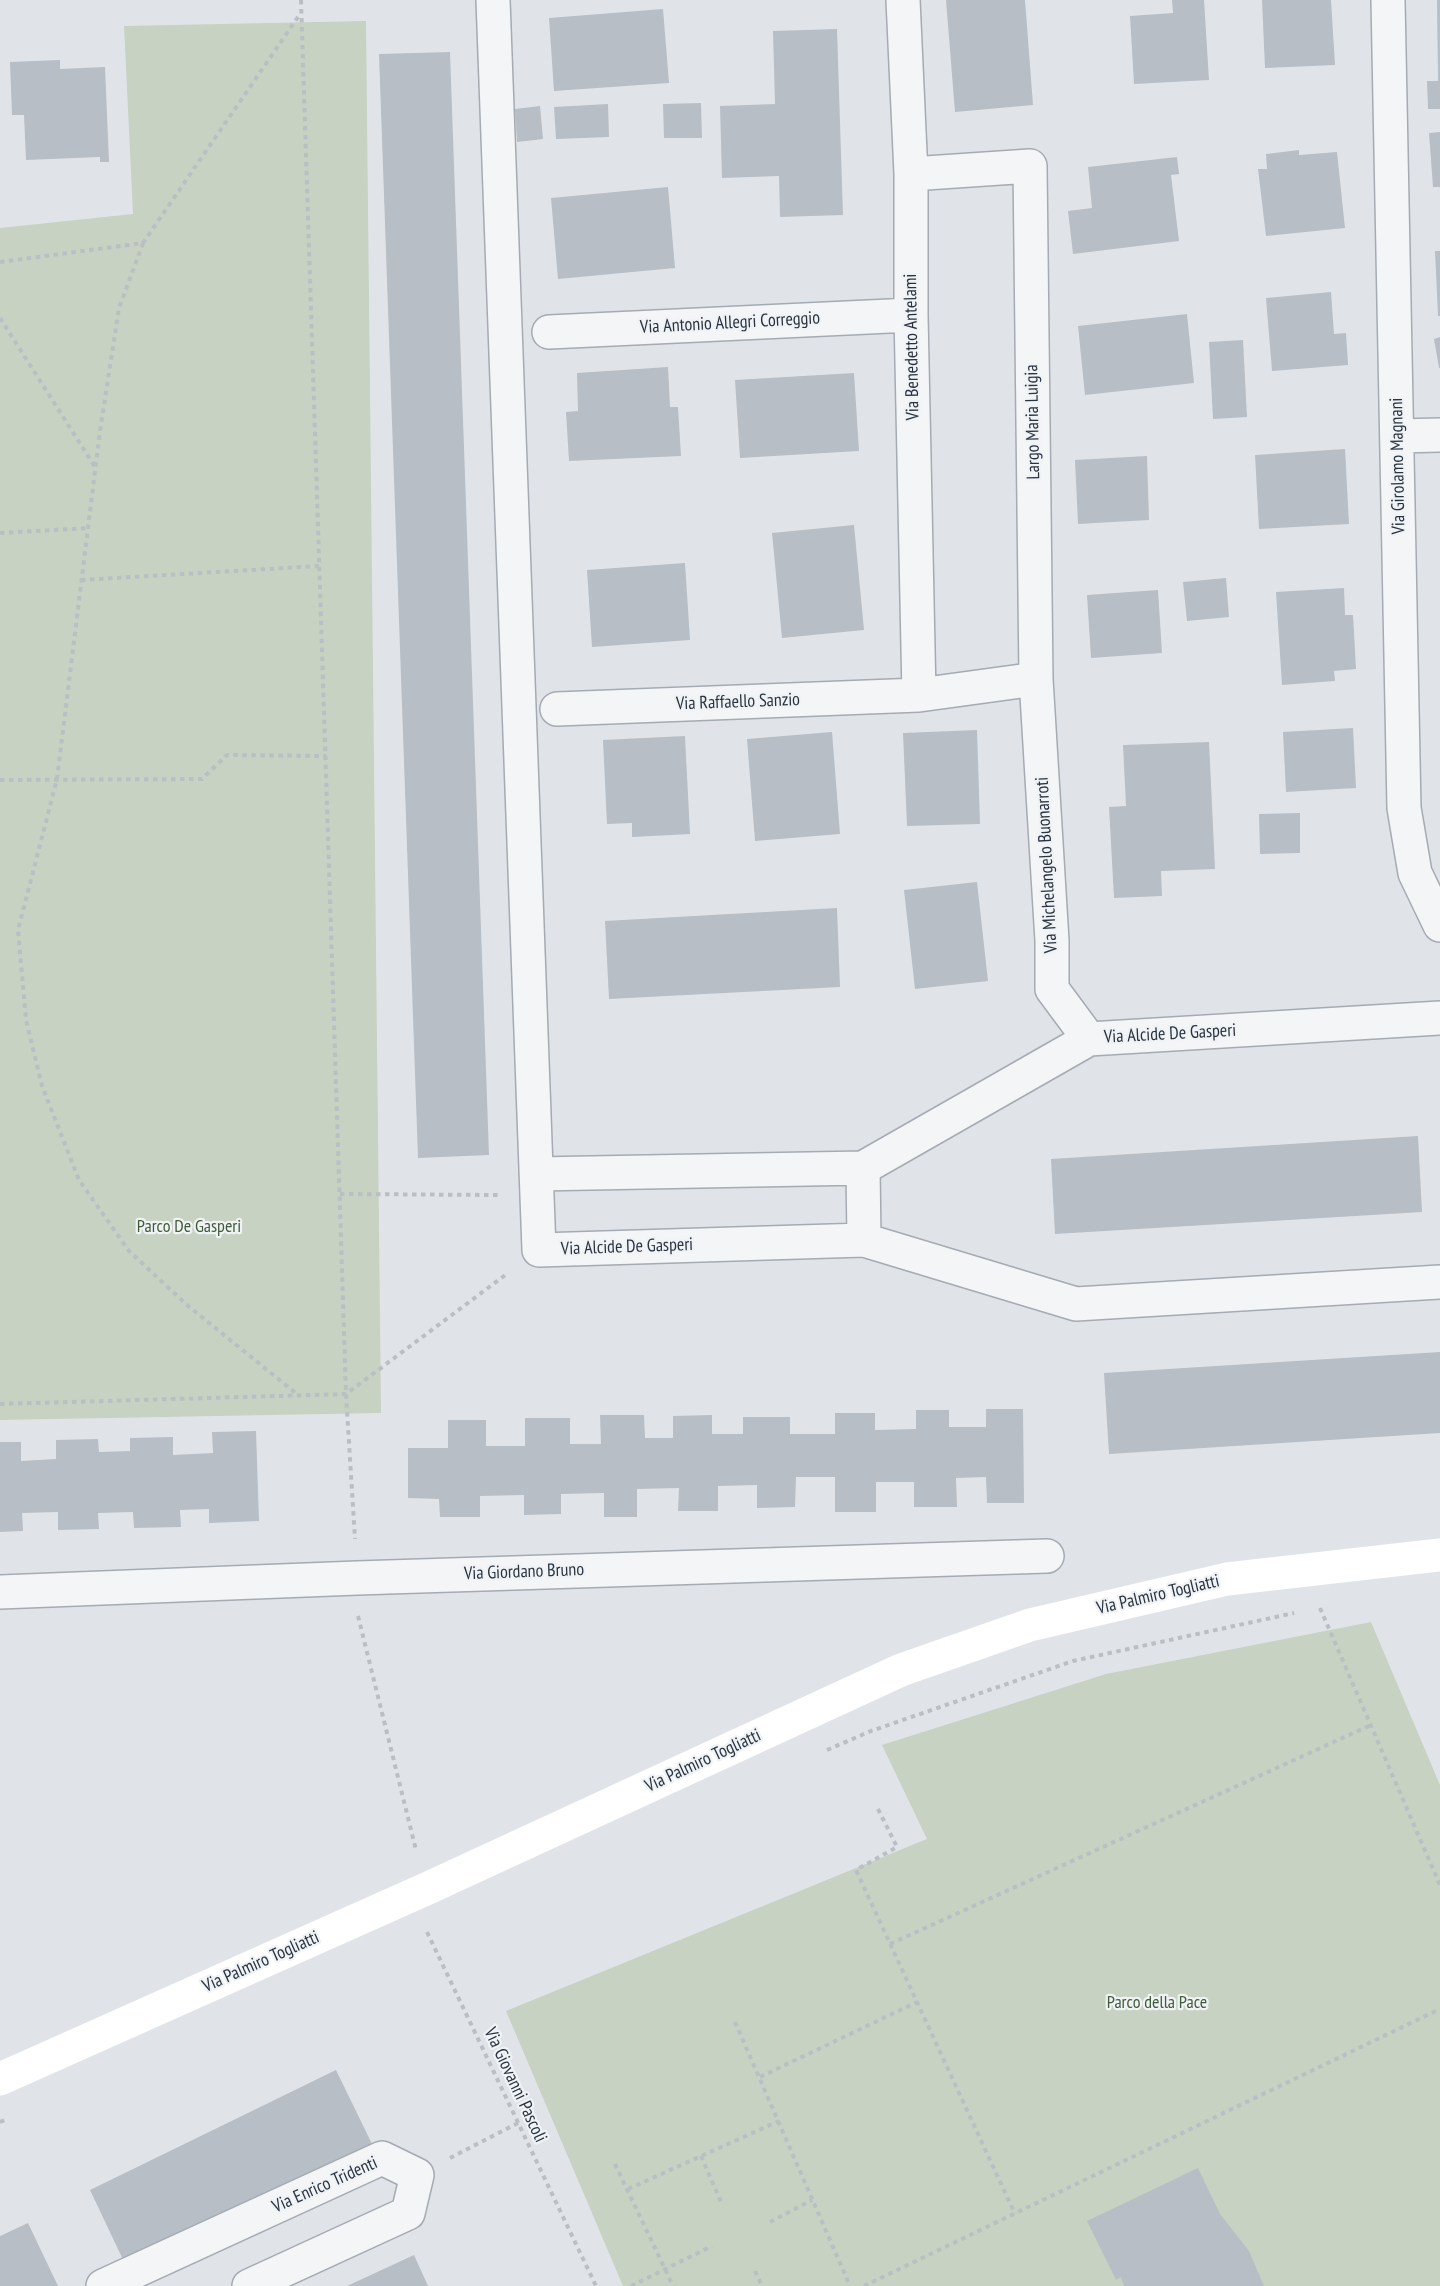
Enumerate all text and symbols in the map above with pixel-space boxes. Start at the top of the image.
street label: Via Benedetto Antelami [900,273,924,421]
street label: Via Antonio Allegri Correggio [639,307,821,339]
street label: Largo Maria Luigia [1021,364,1045,480]
street label: Via Girolamo Magnani [1386,397,1410,535]
street label: Via Raffaello Sanzio [676,689,800,715]
street label: Via Michelangelo Buonarroti [1032,776,1062,954]
street label: Via Alcide De Gasperi [1103,1020,1237,1048]
park label: Parco De Gasperi [137,1216,241,1238]
street label: Via Alcide De Gasperi [561,1234,693,1260]
street label: Via Giordano Bruno [464,1559,584,1585]
street label: Via Palmiro Togliatti [1095,1570,1221,1620]
street label: Via Palmiro Togliatti [642,1725,764,1797]
street label: Via Palmiro Togliatti [199,1927,323,1997]
park label: Parco della Pace [1107,1992,1207,2014]
street label: Via Giovanni Pascoli [479,2024,551,2146]
street label: Via Enrico Tridenti [269,2152,381,2218]

